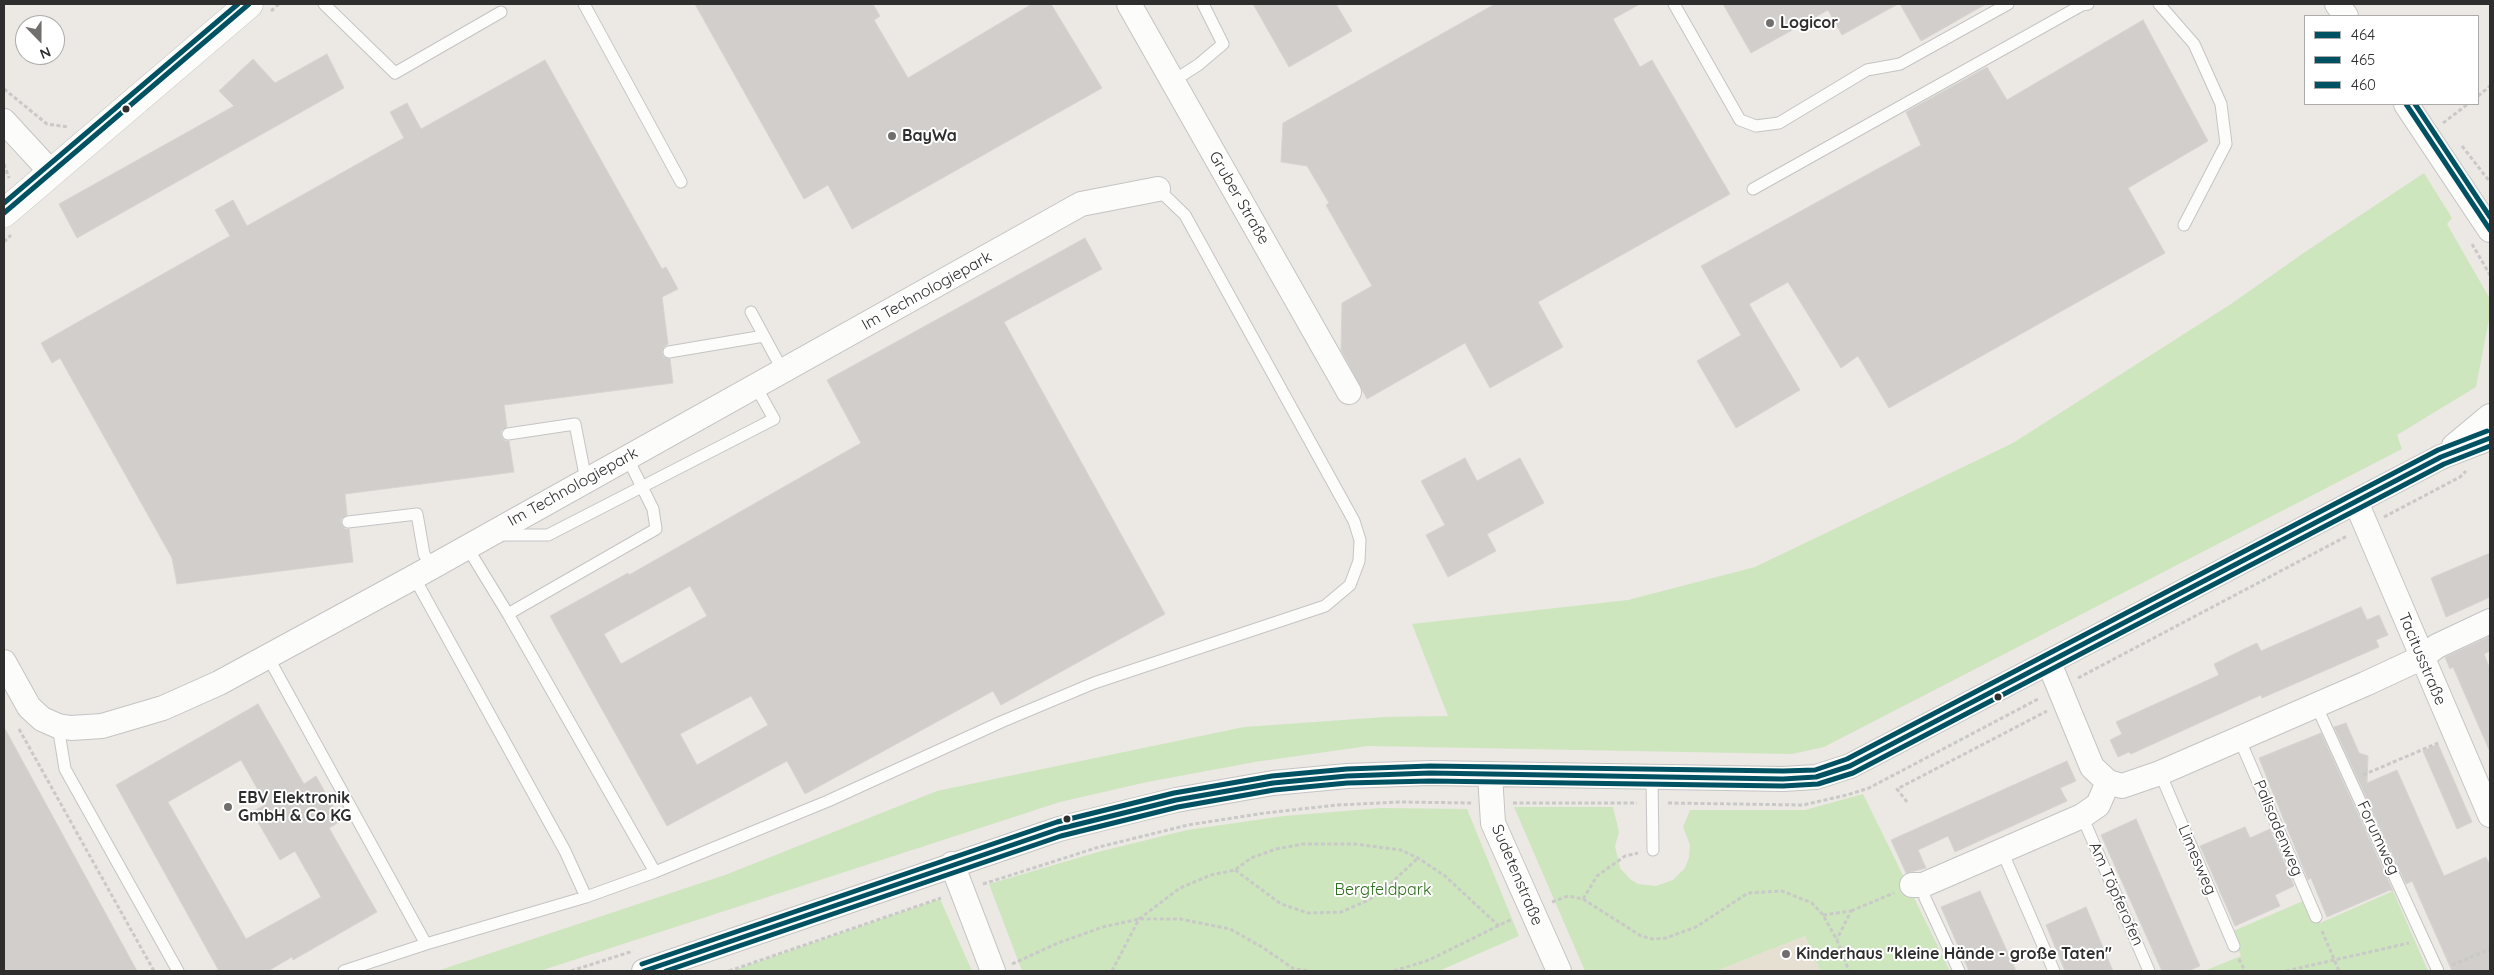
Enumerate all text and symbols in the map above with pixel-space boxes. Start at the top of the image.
place label: Logicor [1780,13,1838,33]
north arrow [15,15,65,65]
legend [2304,15,2479,105]
marker: Logicor [1764,17,1776,29]
text: 464 [2351,25,2375,44]
text: N [37,43,53,63]
text: 465 [2351,50,2375,69]
text: 460 [2351,75,2376,94]
unlabelled marker [121,104,131,114]
place label: BayWa [902,126,957,146]
marker: BayWa [886,130,898,142]
street label: Gruber Straße [1205,148,1273,248]
street label: Im Technologiepark [859,247,995,335]
street label: Im Technologiepark [505,443,641,531]
street label: Tacitusstraße [2394,610,2450,708]
unlabelled marker [1993,692,2003,702]
street label: Palisadenweg [2249,777,2307,879]
place label: EBV Elektronik GmbH & Co KG [238,788,351,826]
street label: Forumweg [2353,798,2403,878]
marker: EBV Elektronik GmbH & Co KG [222,801,234,813]
unlabelled marker [1062,814,1072,824]
street label: Sudetenstraße [1487,822,1547,928]
street label: Limesweg [2174,822,2220,898]
street label: Am Töpferofen [2085,839,2147,949]
park label: Bergfeldpark [1335,880,1431,900]
place label: Kinderhaus "kleine Hände - große Taten" [1796,944,2112,964]
marker: Kinderhaus "kleine Hände - große Taten" [1780,948,1792,960]

